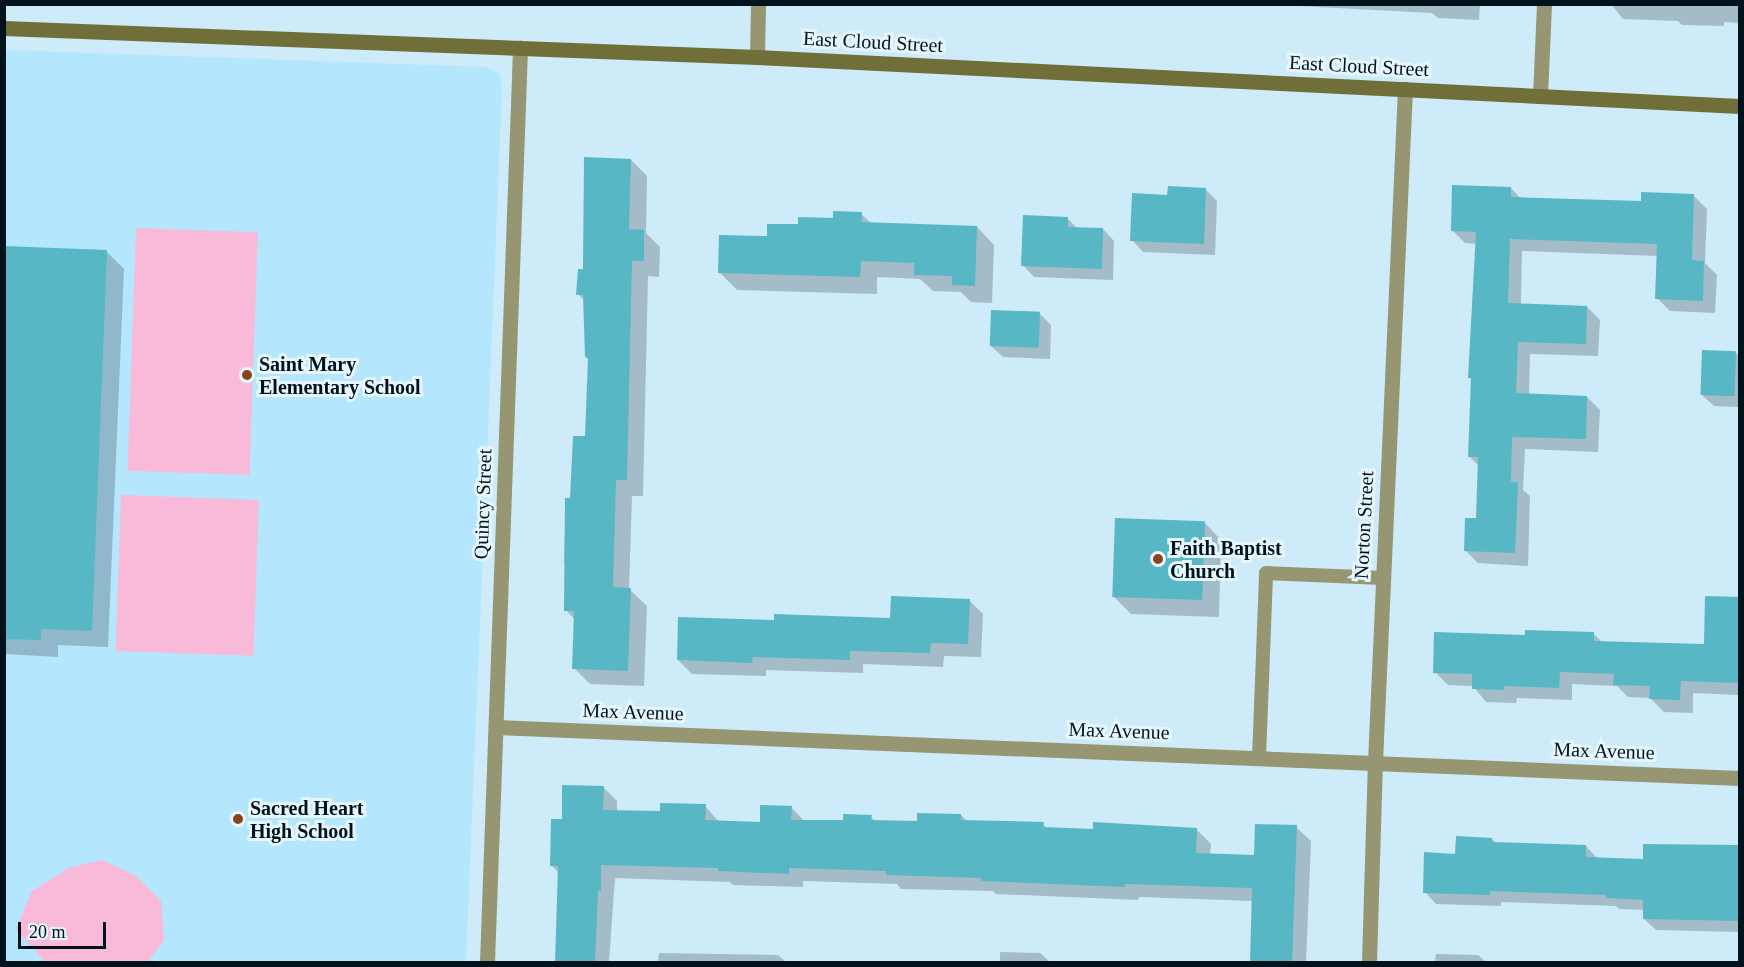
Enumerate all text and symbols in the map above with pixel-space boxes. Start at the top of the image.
street label: East Cloud Street [802,26,944,58]
street label: East Cloud Street [1288,50,1430,82]
place label: Saint Mary Elementary School [259,352,421,399]
marker: Saint Mary Elementary School [240,368,254,382]
street label: Quincy Street [469,448,497,560]
street label: Norton Street [1349,470,1379,580]
place label: Faith Baptist Church [1170,536,1282,583]
marker: Faith Baptist Church [1151,552,1165,566]
street label: Max Avenue [581,698,685,726]
street label: Max Avenue [1067,717,1171,745]
street label: Max Avenue [1552,737,1656,765]
place label: Sacred Heart High School [250,796,363,843]
marker: Sacred Heart High School [231,812,245,826]
scale bar [21,910,110,948]
text: 20 m [29,922,66,942]

